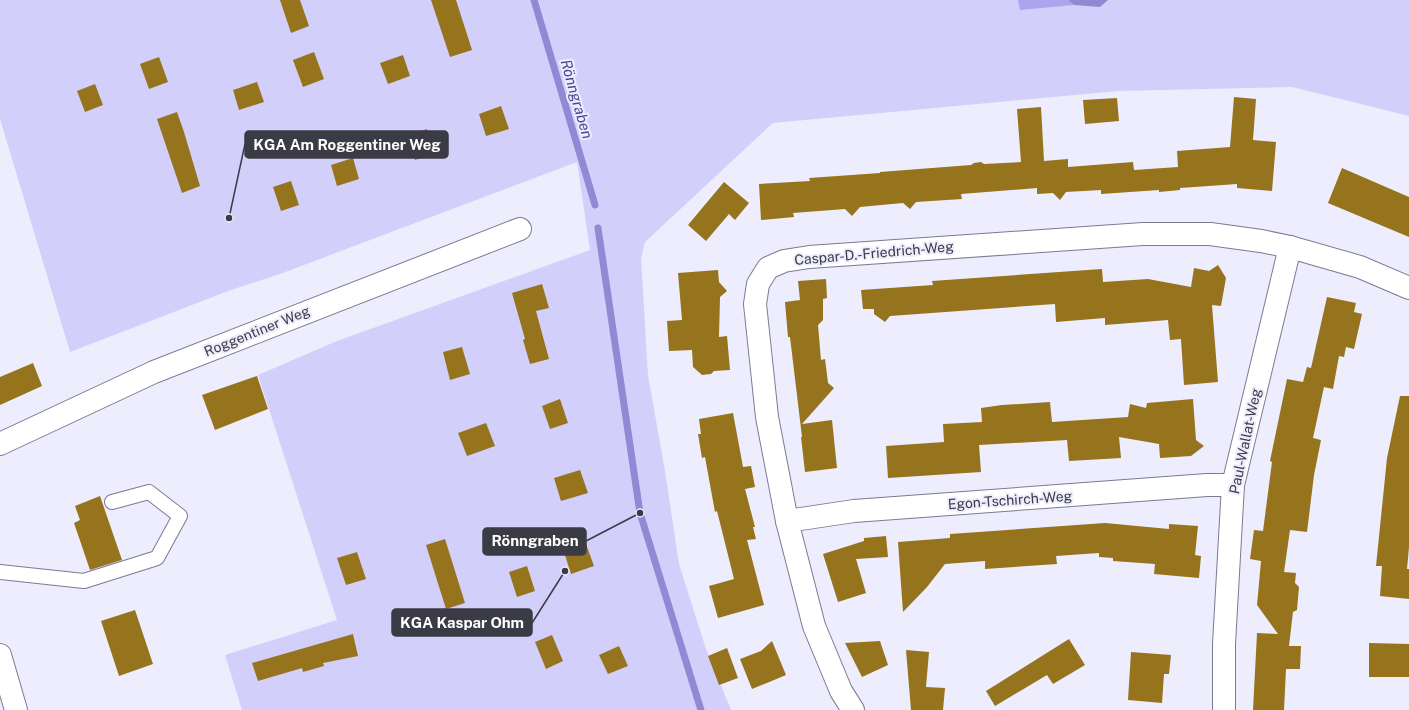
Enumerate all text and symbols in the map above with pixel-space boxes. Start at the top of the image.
water label: Rönngraben [558,57,596,141]
callout: KGA Am Roggentiner Weg [245,131,448,158]
text: KGA Am Roggentiner Weg [253,136,441,153]
street label: Caspar-D.-Friedrich-Weg [794,238,955,268]
street label: Roggentiner Weg [202,302,313,360]
street label: Paul-Wallat-Weg [1226,386,1264,495]
street label: Egon-Tschirch-Weg [947,488,1073,512]
callout: Rönngraben [483,528,586,555]
text: Rönngraben [491,532,579,549]
callout: KGA Kaspar Ohm [392,609,532,636]
text: KGA Kaspar Ohm [400,614,524,631]

